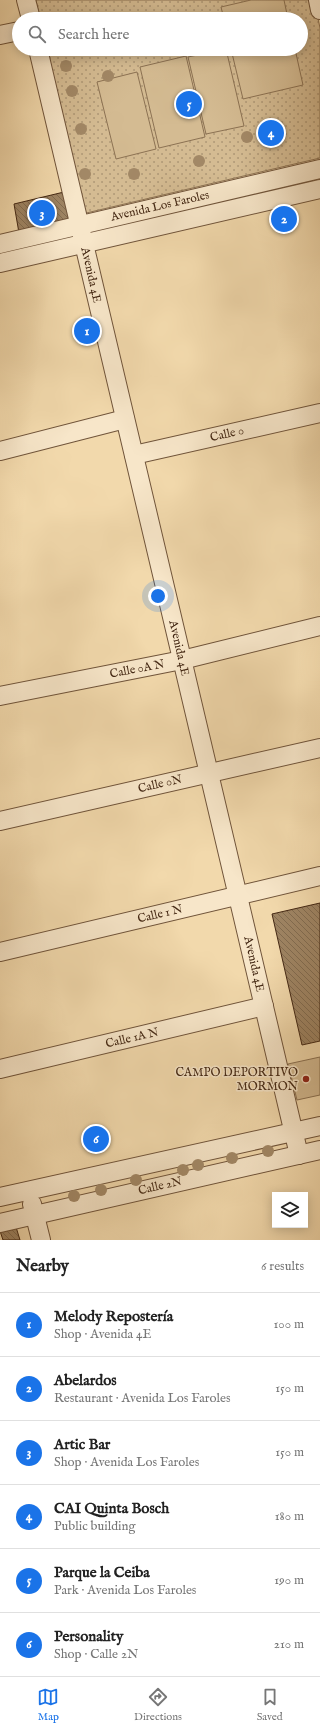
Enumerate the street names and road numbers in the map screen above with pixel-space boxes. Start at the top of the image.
street label: Avenida Los Faroles [108,187,211,225]
street label: Avenida 4E [77,245,105,304]
street label: Calle 0 [209,423,245,445]
street label: Avenida 4E [165,618,193,677]
street label: Calle 0A N [108,656,166,682]
street label: Calle 0N [137,772,184,796]
street label: Calle 1 N [136,901,185,926]
street label: Avenida 4E [240,934,268,993]
street label: Calle 1A N [104,1024,161,1051]
street label: Calle 2N [137,1174,184,1198]

